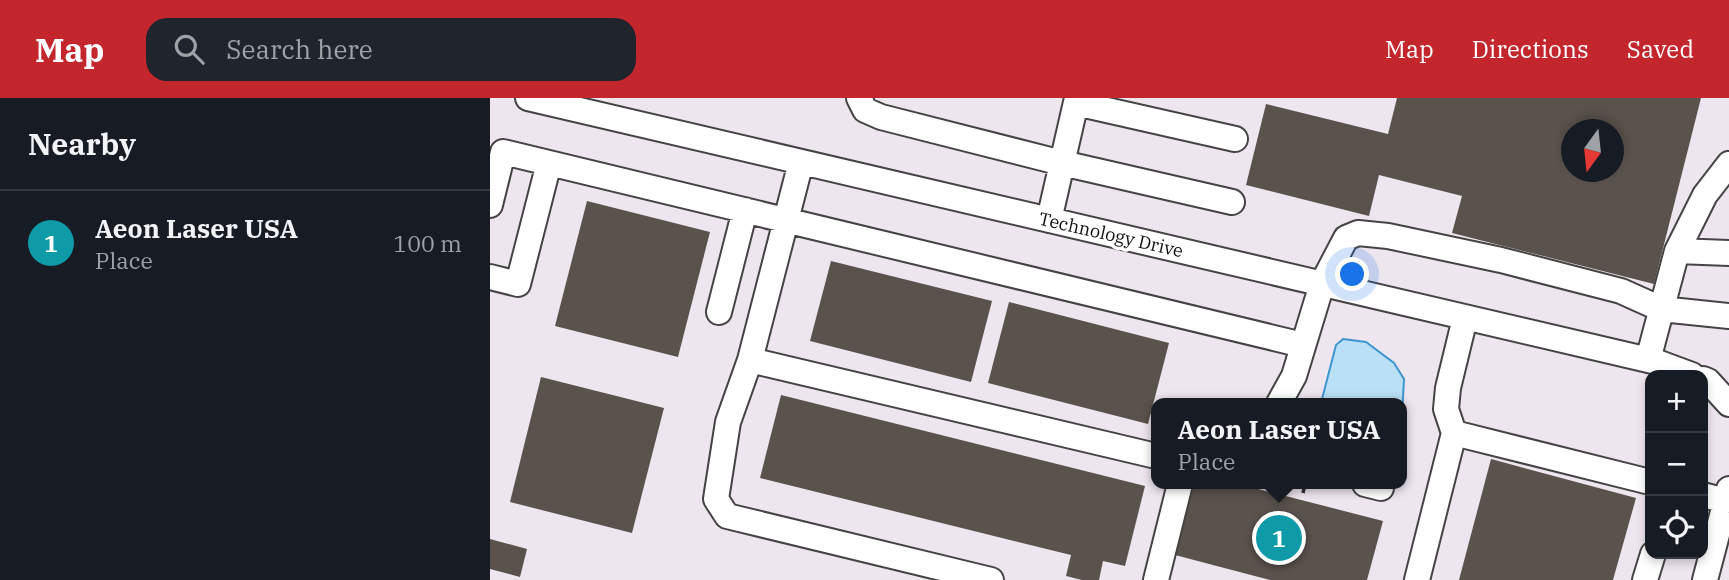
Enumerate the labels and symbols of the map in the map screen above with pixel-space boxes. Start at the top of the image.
north arrow [1561,119,1624,182]
street label: Technology Drive [1037,207,1186,262]
your location [1335,257,1369,291]
pin: 1 [1256,512,1302,564]

